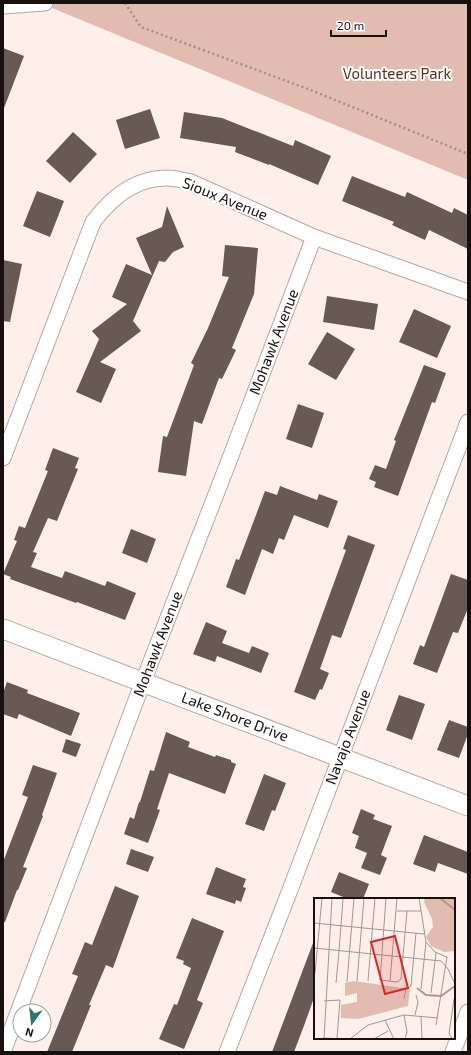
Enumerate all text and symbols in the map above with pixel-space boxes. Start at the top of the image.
scale bar [331,12,386,38]
text: 20 m [337,18,364,32]
park label: Volunteers Park [343,64,452,82]
street label: Sioux Avenue [180,173,271,223]
street label: Mohawk Avenue [245,286,301,397]
street label: Mohawk Avenue [129,588,185,699]
street label: Lake Shore Drive [179,687,291,745]
street label: Navajo Avenue [321,687,374,787]
inset map [314,898,455,1039]
north arrow [12,1003,52,1043]
text: N [24,1026,35,1040]

